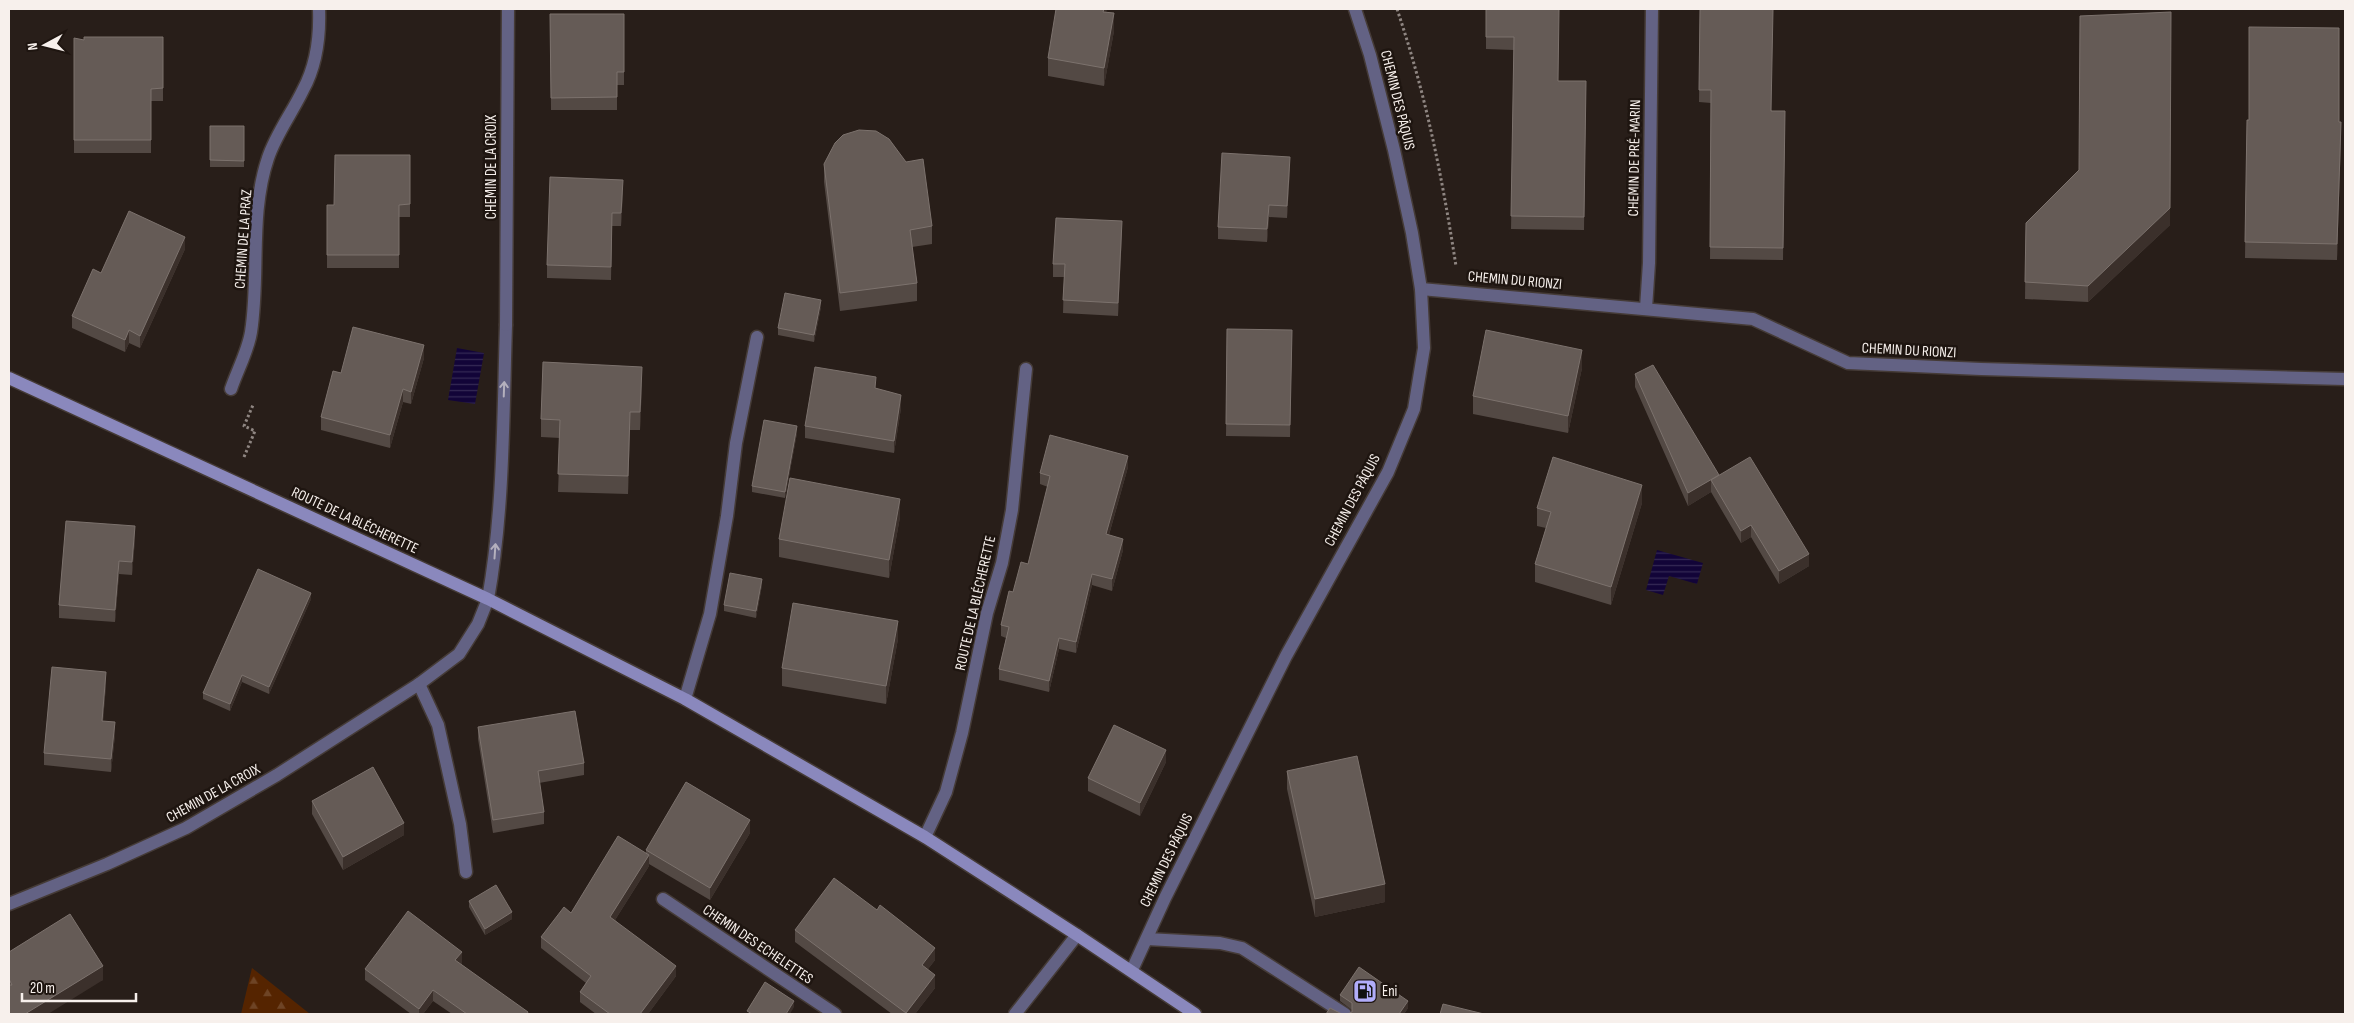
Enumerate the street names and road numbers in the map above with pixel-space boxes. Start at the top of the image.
street label: CHEMIN DES PÂQUIS [1376,48,1419,152]
street label: CHEMIN DE PRÉ-MARIN [1624,99,1645,217]
street label: CHEMIN DE LA CROIX [482,114,501,219]
street label: CHEMIN DE LA PRAZ [231,189,256,289]
street label: CHEMIN DU RIONZI [1467,267,1563,294]
street label: CHEMIN DU RIONZI [1861,339,1957,362]
street label: CHEMIN DES PÂQUIS [1320,451,1385,550]
street label: ROUTE DE LA BLÉCHERETTE [288,483,421,558]
street label: ROUTE DE LA BLÉCHERETTE [951,534,1000,672]
street label: CHEMIN DE LA CROIX [163,760,264,827]
street label: CHEMIN DES PÂQUIS [1136,810,1197,910]
street label: CHEMIN DES ECHELETTES [699,900,817,988]

